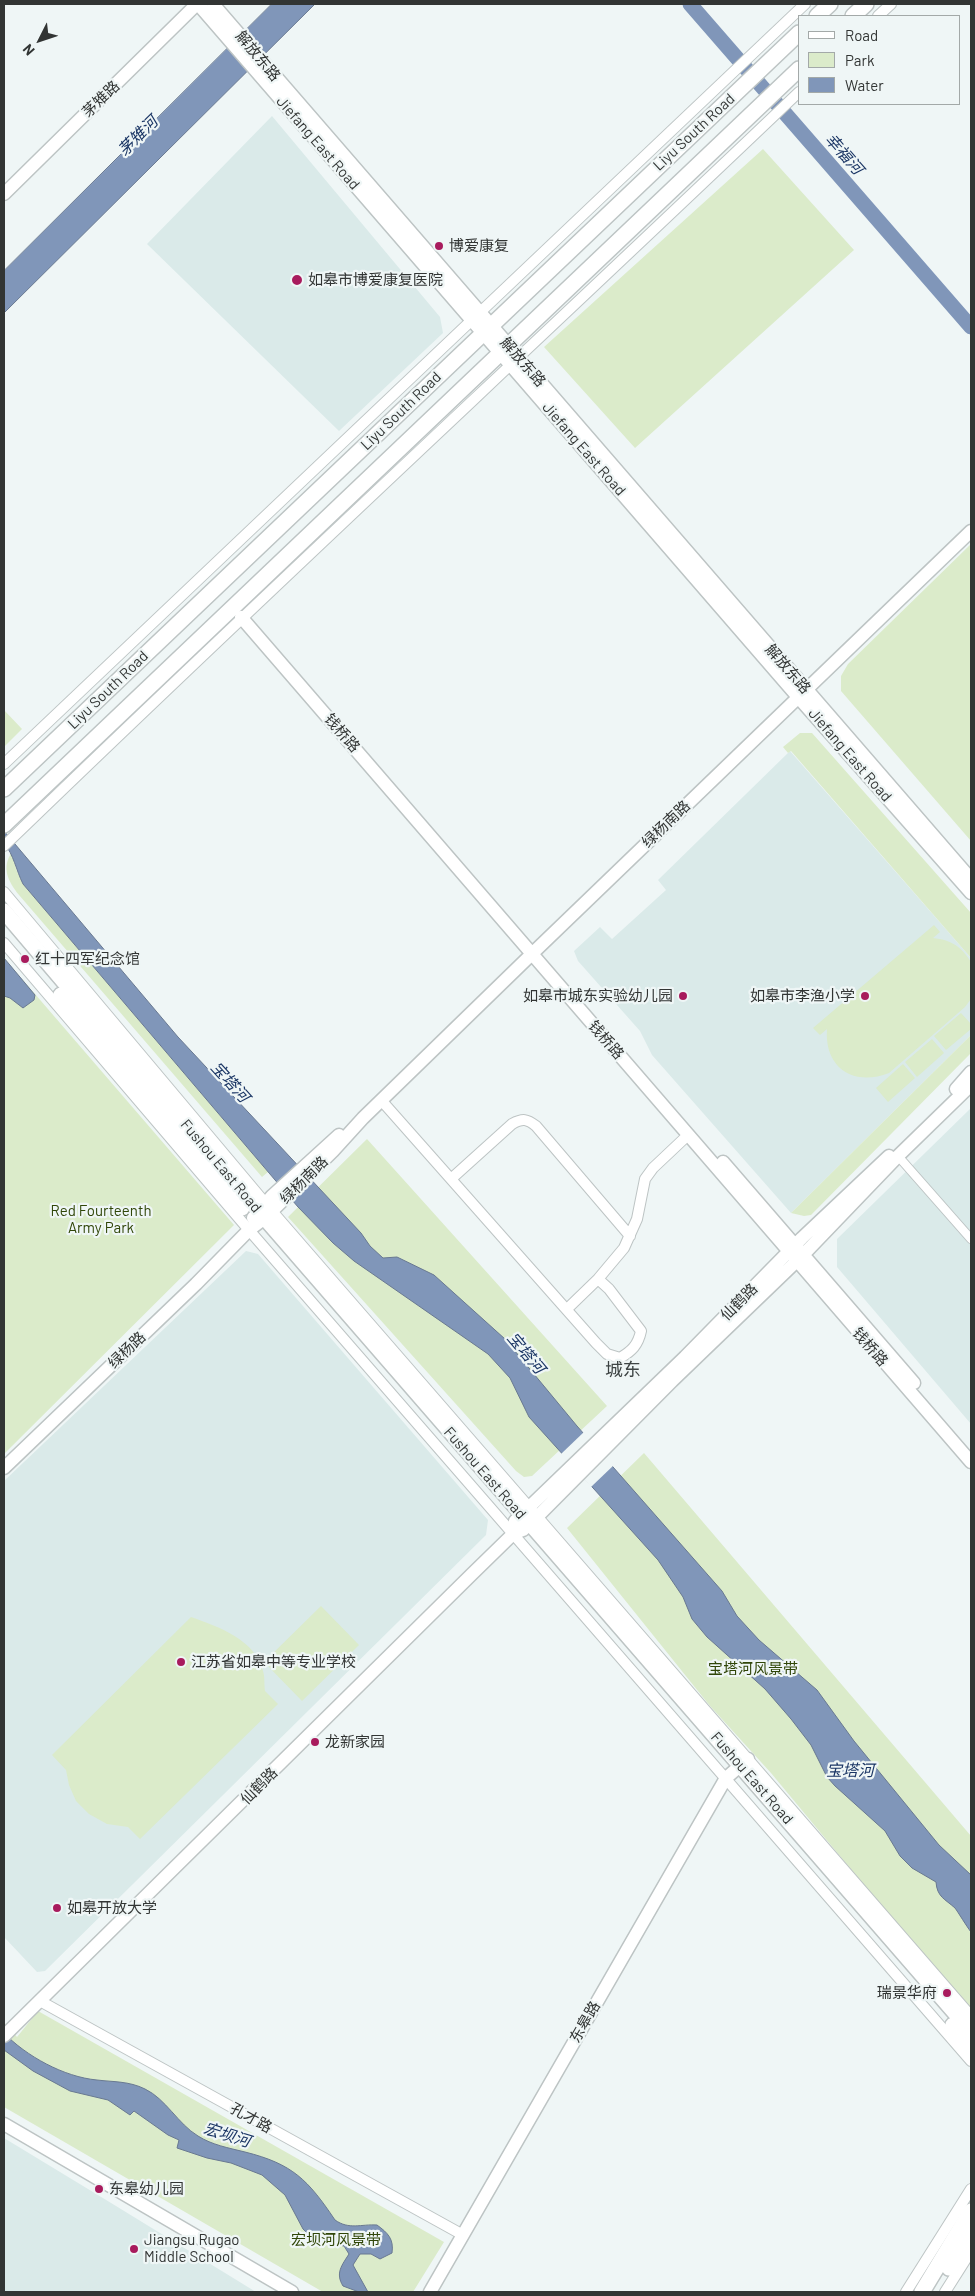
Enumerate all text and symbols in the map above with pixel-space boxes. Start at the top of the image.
north arrow [15,15,65,65]
legend [798,15,960,105]
text: Road [845,26,878,44]
street label: 解放东路 [232,27,284,85]
text: N [19,41,38,59]
text: Park [845,51,874,69]
text: Water [845,76,884,94]
street label: 茅雉路 [79,77,123,121]
street label: Liyu South Road [649,90,739,174]
street label: Jiefang East Road [273,93,363,193]
water label: 茅雉河 [114,112,162,160]
water label: 幸福河 [821,130,867,178]
place label: 博爱康复 [449,237,509,255]
marker: 博爱康复 [433,240,445,252]
place label: 如皋市博爱康复医院 [308,271,443,289]
marker: 如皋市博爱康复医院 [290,273,304,287]
street label: 解放东路 [497,333,549,391]
street label: Liyu South Road [357,368,445,454]
street label: Jiefang East Road [539,399,629,499]
street label: 解放东路 [762,640,814,698]
street label: Liyu South Road [64,647,152,733]
street label: Jiefang East Road [805,705,895,805]
street label: 钱桥路 [320,710,364,756]
street label: 绿杨南路 [638,797,694,851]
place label: 红十四军纪念馆 [35,950,140,968]
marker: 红十四军纪念馆 [19,953,31,965]
place label: 如皋市城东实验幼儿园 [523,987,673,1005]
place label: 如皋市李渔小学 [750,987,855,1005]
marker: 如皋市城东实验幼儿园 [677,990,689,1002]
marker: 如皋市李渔小学 [859,990,871,1002]
street label: 钱桥路 [584,1017,628,1063]
water label: 宝塔河 [207,1058,253,1106]
street label: Fushou East Road [177,1116,265,1216]
street label: 绿杨南路 [276,1152,332,1208]
park label: Red Fourteenth Army Park [51,1202,151,1237]
street label: 仙鹤路 [717,1280,761,1324]
street label: 钱桥路 [848,1324,892,1370]
street label: 绿杨路 [105,1328,149,1372]
water label: 宝塔河 [503,1328,549,1378]
district label: 城东 [605,1359,641,1381]
street label: Fushou East Road [440,1423,530,1523]
place label: 江苏省如皋中等专业学校 [191,1653,356,1671]
marker: 江苏省如皋中等专业学校 [175,1656,187,1668]
park label: 宝塔河风景带 [708,1660,798,1678]
street label: Fushou East Road [707,1728,797,1828]
place label: 龙新家园 [325,1733,385,1751]
marker: 龙新家园 [309,1736,321,1748]
water label: 宝塔河 [826,1761,874,1781]
street label: 仙鹤路 [237,1764,281,1808]
place label: 如皋开放大学 [67,1899,157,1917]
marker: 如皋开放大学 [51,1902,63,1914]
place label: 瑞景华府 [877,1984,937,2002]
marker: 瑞景华府 [941,1987,953,1999]
street label: 东皋路 [566,1998,604,2046]
street label: 孔才路 [227,2099,275,2137]
water label: 宏坝河 [201,2119,253,2151]
place label: 东皋幼儿园 [109,2180,184,2198]
marker: 东皋幼儿园 [93,2183,105,2195]
place label: Jiangsu Rugao Middle School [144,2231,239,2266]
park label: 宏坝河风景带 [291,2231,381,2249]
marker: Jiangsu Rugao Middle School [128,2243,140,2255]

